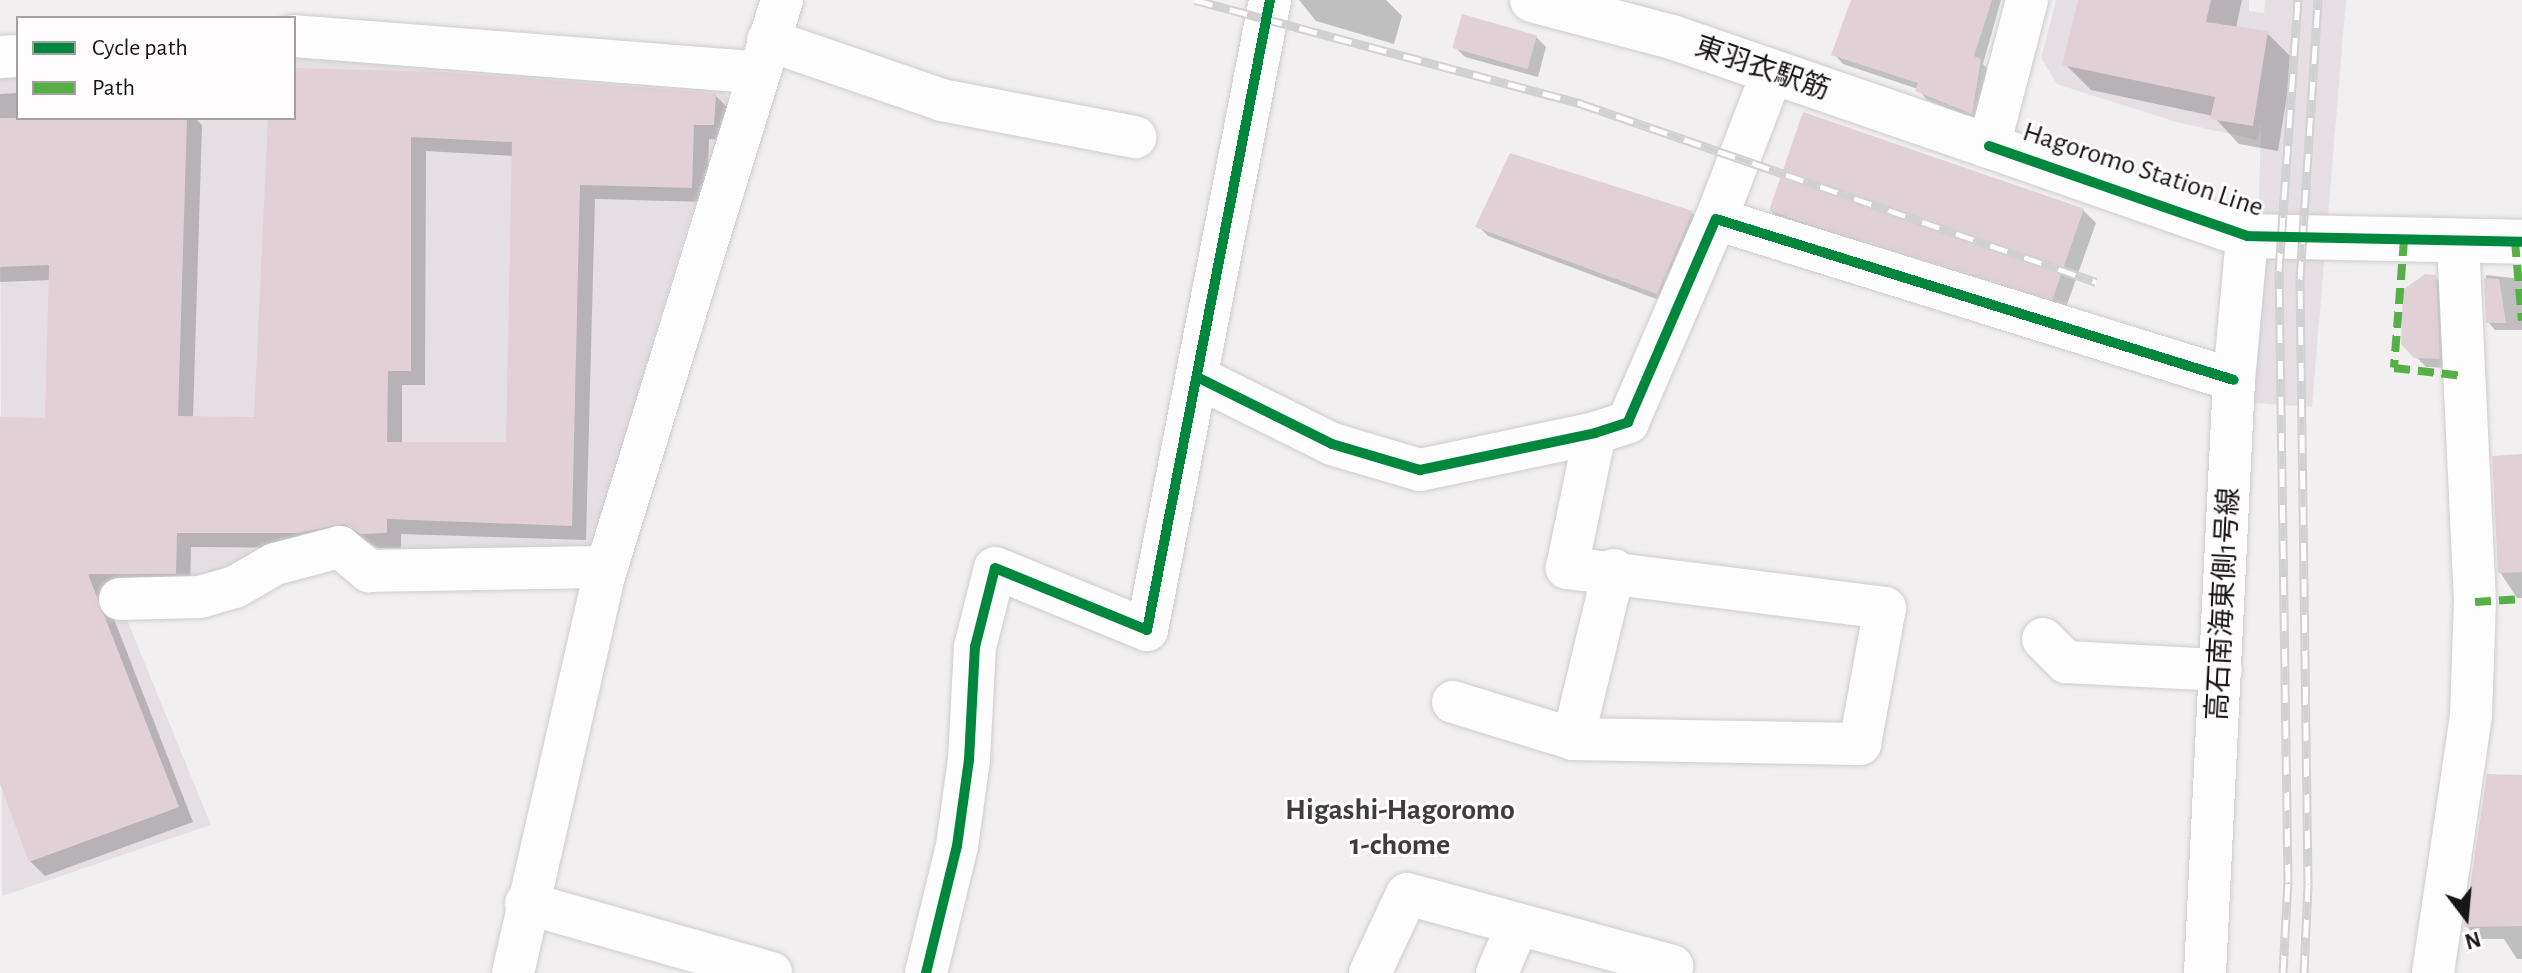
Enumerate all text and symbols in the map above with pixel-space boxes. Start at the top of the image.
legend [16,16,296,120]
street label: 東羽衣駅筋 [1690,30,1834,108]
text: Cycle path [92,36,188,60]
text: Path [92,76,135,100]
street label: Hagoromo Station Line [2018,115,2268,225]
street label: 高石南海東側1号線 [2201,486,2247,722]
district label: Higashi-Hagoromo 1-chome [1285,792,1515,862]
north arrow [2426,877,2506,957]
text: N [2462,927,2483,953]

